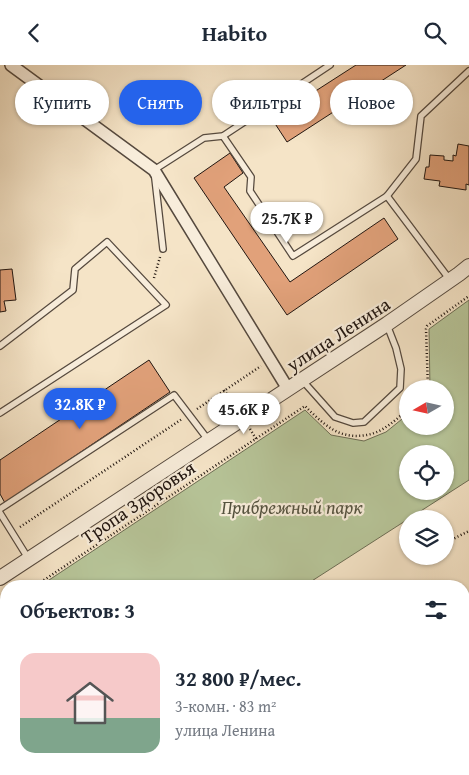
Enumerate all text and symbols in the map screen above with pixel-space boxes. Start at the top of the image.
text: Habito [202,17,267,49]
icon: back [20,19,48,47]
icon: search [421,19,449,47]
chip: Купить [15,80,109,125]
chip: Снять [119,80,202,125]
chip: Фильтры [212,80,320,125]
chip: Новое [330,80,413,125]
pin: 25.7K ₽ [241,201,333,244]
text: 25.7K ₽ [261,206,313,230]
street label: улица Ленина [280,290,395,379]
north arrow [399,380,454,435]
map controls [399,380,454,565]
pin: 32.8K ₽ [34,387,126,430]
text: 32.8K ₽ [54,392,106,416]
pin: 45.6K ₽ [198,393,290,435]
text: 45.6K ₽ [218,397,270,421]
button: locate [399,445,454,500]
street label: Тропа Здоровья [75,453,201,551]
park label: Прибрежный парк [221,493,363,521]
button: layers [399,510,454,565]
text: Объектов: 3 [20,595,135,626]
icon: filters [422,596,450,624]
text: 32 800 ₽/мес. [175,663,301,694]
icon: home [60,673,120,733]
text: 3-комн. · 83 m² [175,694,276,718]
text: улица Ленина [175,718,275,742]

